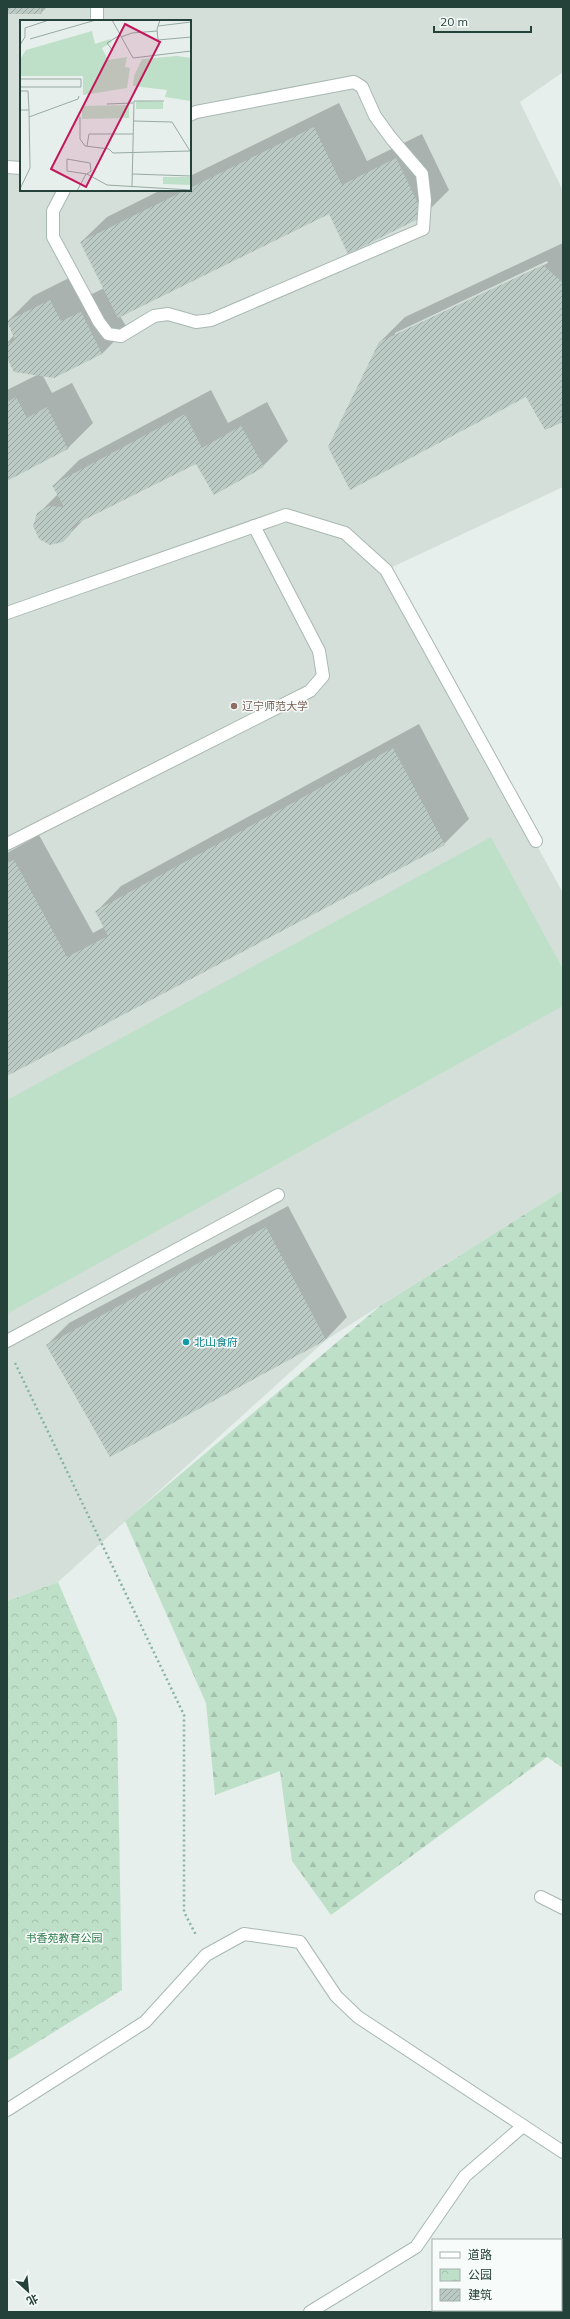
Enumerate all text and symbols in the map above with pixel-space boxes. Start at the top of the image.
scale bar [434,8,531,34]
text: 20 m [440,14,468,29]
inset map [20,20,191,191]
place label: 辽宁师范大学 [242,699,308,713]
marker: 辽宁师范大学 [229,701,239,711]
place label: 北山食府 [194,1335,238,1349]
marker: 北山食府 [181,1337,191,1347]
park label: 书香苑教育公园 [26,1931,103,1945]
legend [432,2239,562,2311]
text: 道路 [468,2247,492,2262]
text: 公园 [468,2267,492,2282]
north arrow [8,2271,48,2311]
text: 建筑 [468,2287,492,2302]
text: 北 [24,2291,41,2309]

